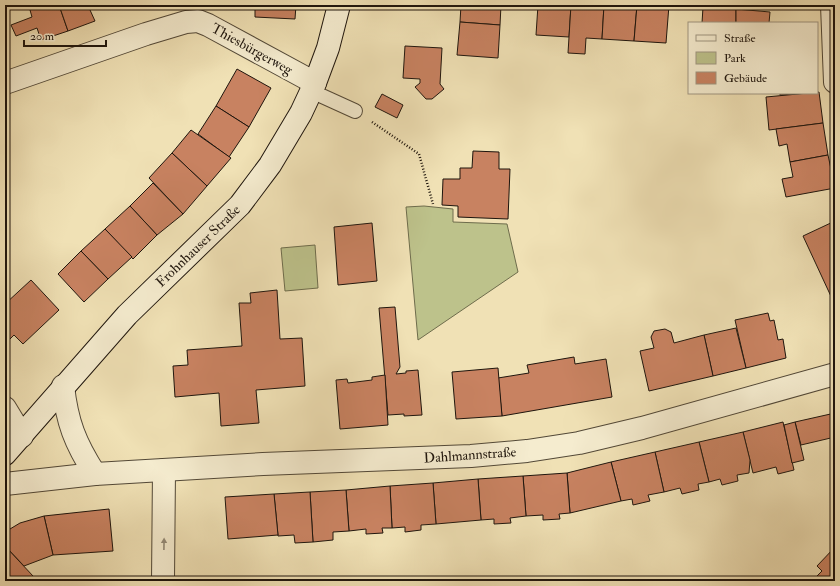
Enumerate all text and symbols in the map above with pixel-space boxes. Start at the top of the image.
street label: Thiesbürgerweg [208,20,297,79]
scale bar [24,22,106,48]
legend [688,22,818,94]
text: 20 m [30,29,55,44]
text: Straße [724,31,755,46]
text: Park [724,51,746,66]
text: Gebäude [724,71,767,86]
street label: Frohnhauser Straße [152,201,244,291]
street label: Dahlmannstraße [423,443,517,467]
one-way arrow [161,537,167,550]

